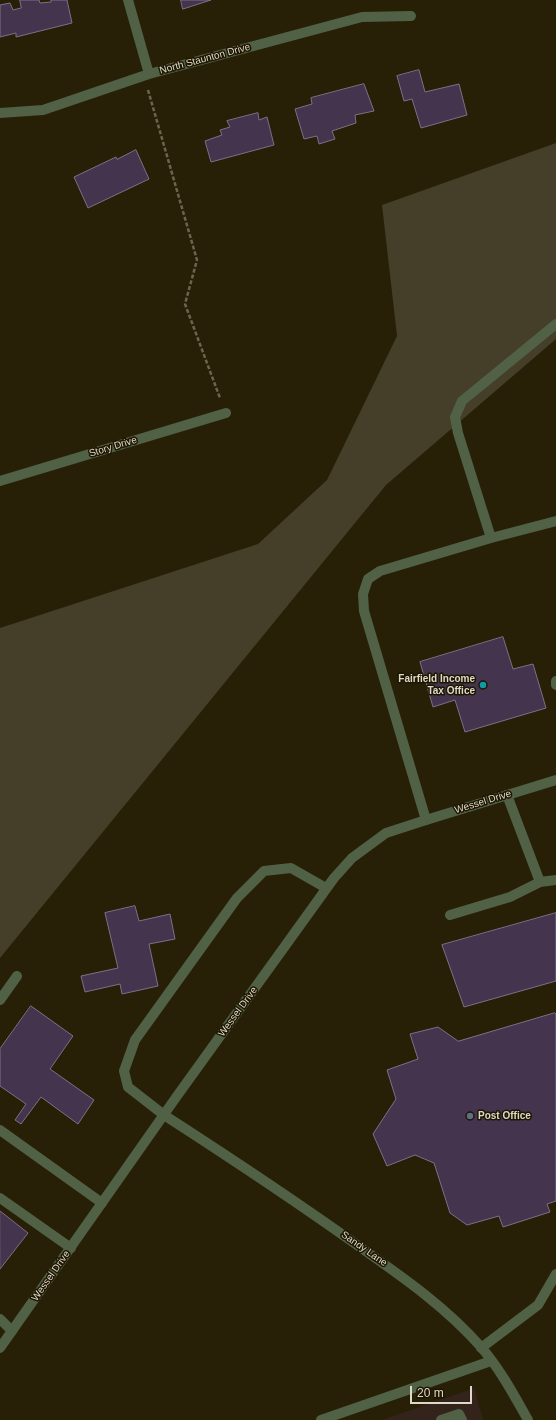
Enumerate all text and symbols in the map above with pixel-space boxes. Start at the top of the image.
street label: North Staunton Drive [158,41,252,77]
street label: Story Drive [88,434,138,460]
place label: Fairfield Income Tax Office [398,673,475,696]
marker: Fairfield Income Tax Office [478,680,488,690]
street label: Wessel Drive [453,788,513,816]
street label: Wessel Drive [216,985,260,1039]
place label: Post Office [478,1110,531,1122]
marker: Post Office [465,1111,475,1121]
street label: Sandy Lane [339,1229,389,1269]
street label: Wessel Drive [29,1249,73,1303]
scale bar [412,1378,474,1404]
text: 20 m [417,1386,444,1400]

